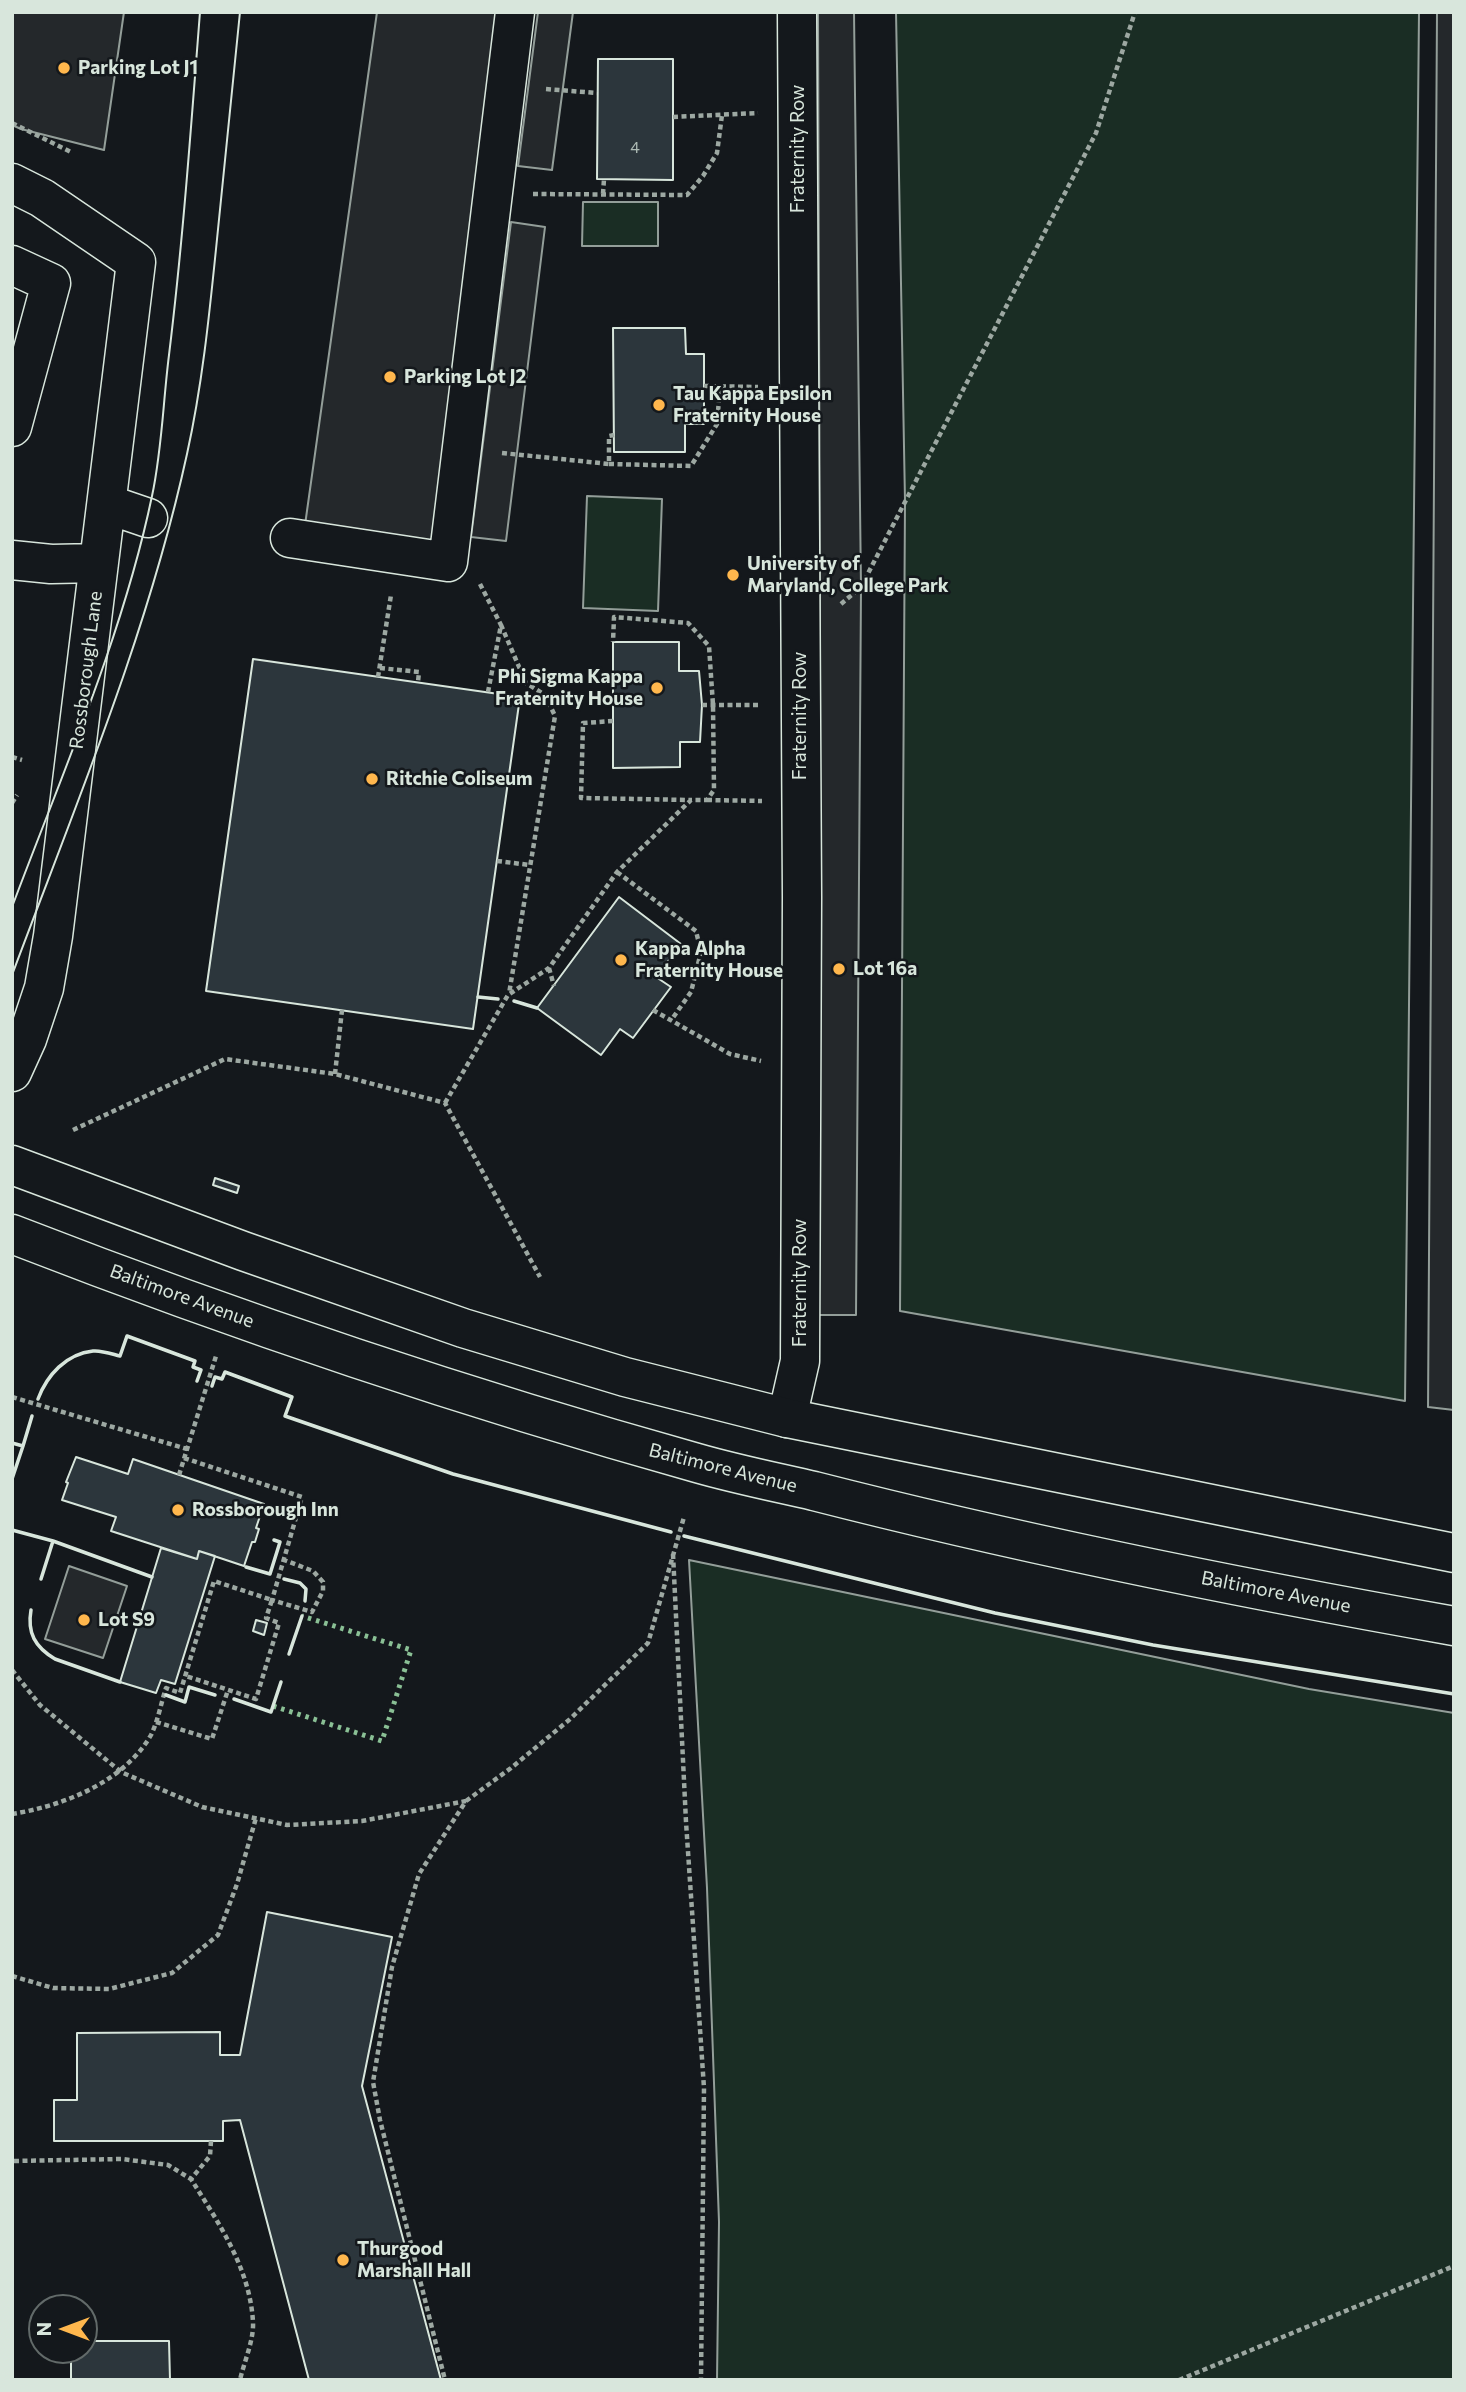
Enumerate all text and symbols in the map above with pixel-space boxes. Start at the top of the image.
place label: Parking Lot J1 [78,57,198,79]
marker: Parking Lot J1 [56,60,72,76]
street label: Fraternity Row [787,85,809,213]
house number: 4 [630,138,640,158]
place label: Parking Lot J2 [404,366,526,388]
marker: Parking Lot J2 [382,369,398,385]
place label: Tau Kappa Epsilon Fraternity House [673,383,832,427]
marker: Tau Kappa Epsilon Fraternity House [651,397,667,413]
place label: University of Maryland, College Park [747,553,949,597]
marker: University of Maryland, College Park [725,567,741,583]
street label: Rossborough Lane [65,590,107,750]
street label: Fraternity Row [789,652,811,780]
place label: Phi Sigma Kappa Fraternity House [495,666,643,710]
marker: Phi Sigma Kappa Fraternity House [649,680,665,696]
place label: Ritchie Coliseum [386,768,533,790]
marker: Ritchie Coliseum [364,771,380,787]
place label: Kappa Alpha Fraternity House [635,938,783,982]
marker: Kappa Alpha Fraternity House [613,952,629,968]
place label: Lot 16a [853,958,917,980]
marker: Lot 16a [831,961,847,977]
street label: Fraternity Row [789,1219,811,1347]
street label: Baltimore Avenue [107,1259,257,1333]
street label: Baltimore Avenue [647,1439,799,1497]
place label: Rossborough Inn [192,1499,339,1521]
marker: Rossborough Inn [170,1502,186,1518]
street label: Baltimore Avenue [1199,1566,1353,1618]
place label: Lot S9 [98,1609,155,1631]
marker: Lot S9 [76,1612,92,1628]
place label: Thurgood Marshall Hall [357,2238,471,2282]
marker: Thurgood Marshall Hall [335,2252,351,2268]
north arrow [28,2294,98,2364]
text: N [32,2322,55,2336]

